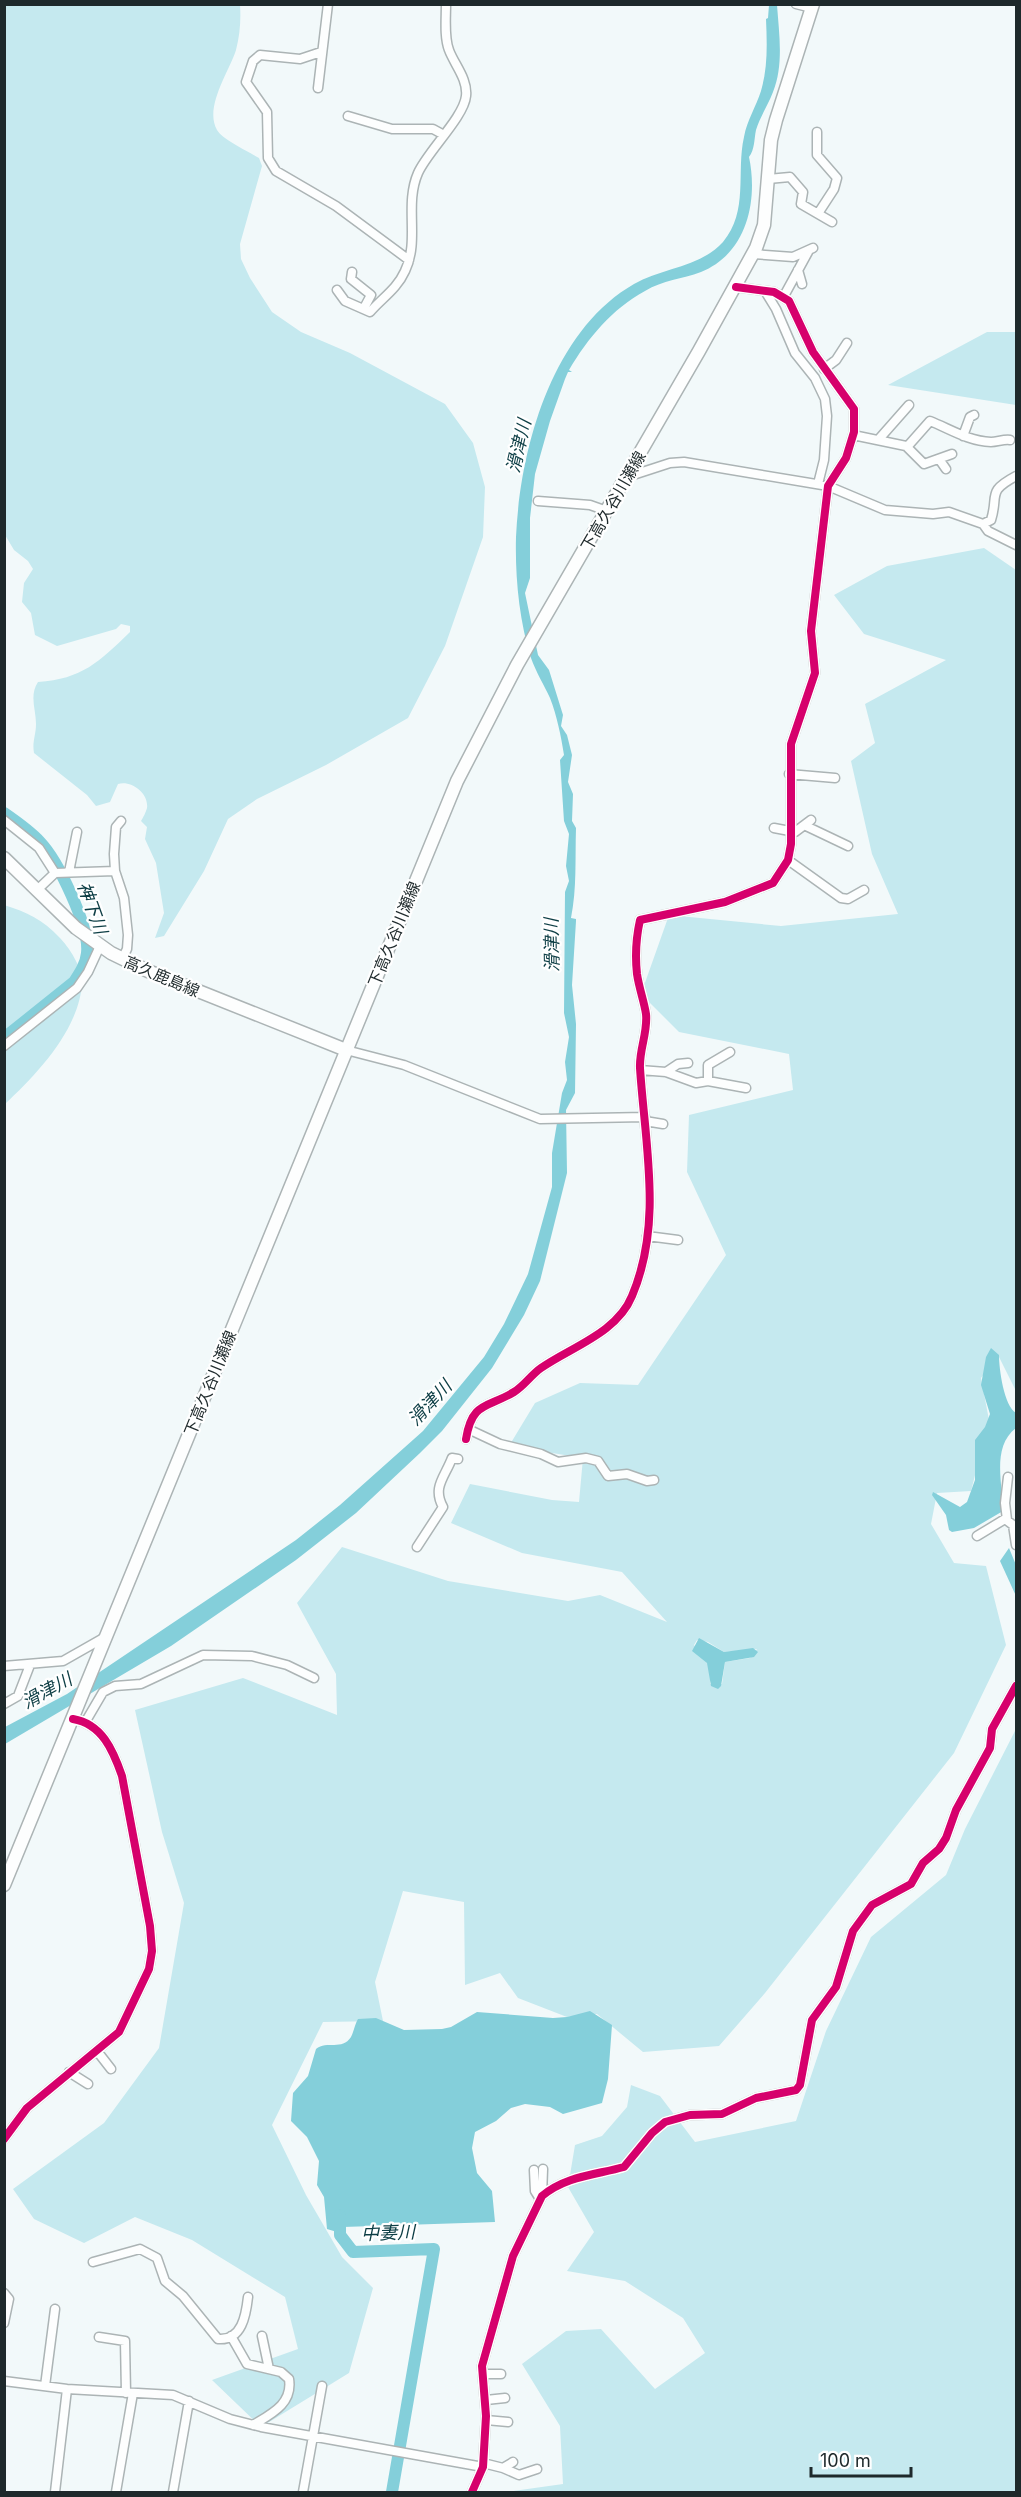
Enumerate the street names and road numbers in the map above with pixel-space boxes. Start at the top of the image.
street label: 下高久谷川瀬線 [576,447,650,555]
street label: 下高久谷川瀬線 [364,878,424,990]
street label: 高久鹿島線 [121,951,203,1001]
street label: 下高久谷川瀬線 [180,1327,240,1439]

